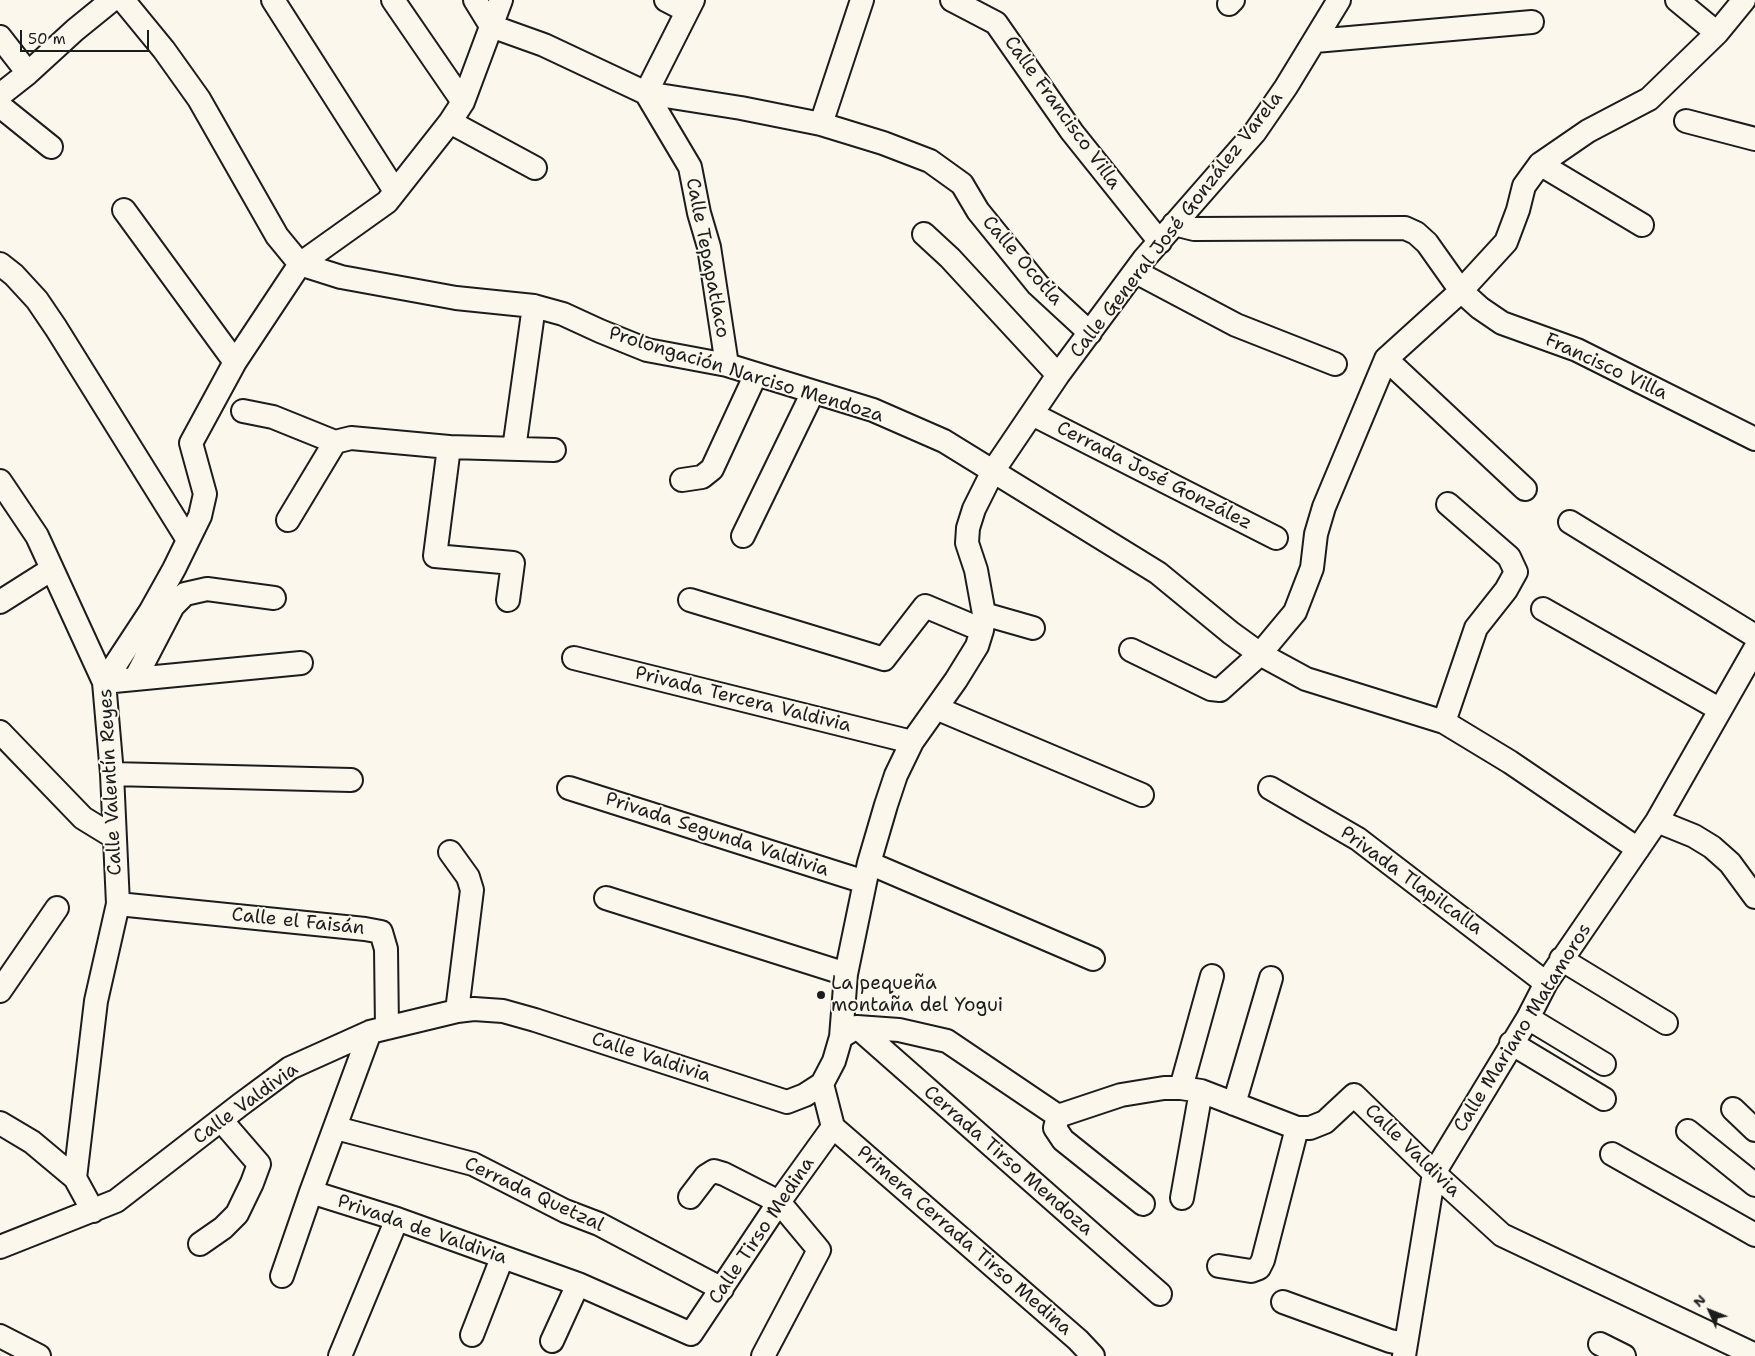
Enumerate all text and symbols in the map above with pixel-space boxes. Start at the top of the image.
scale bar [22,20,151,52]
text: 50 m [28,29,66,49]
street label: Calle Francisco Villa [999,32,1125,194]
street label: Calle General José González Varela [1066,87,1288,363]
street label: Calle Tepapatlaco [680,176,734,340]
street label: Calle Ocotla [977,211,1067,311]
street label: Prolongación Narciso Mendoza [606,322,886,428]
street label: Francisco Villa [1541,329,1671,405]
street label: Cerrada José González [1053,417,1255,535]
street label: Privada Tercera Valdivia [633,662,853,738]
street label: Calle Valentín Reyes [95,688,127,876]
street label: Privada Segunda Valdivia [602,788,832,882]
street label: Privada Tlapilcalla [1335,822,1487,940]
street label: Calle el Faisán [230,904,366,940]
street label: Calle Mariano Matamoros [1449,919,1597,1137]
place label: La pequeña montaña del Yogui [831,973,1003,1017]
marker: La pequeña montaña del Yogui [815,989,827,1001]
street label: Calle Valdivia [588,1028,714,1088]
street label: Calle Valdivia [189,1058,303,1150]
street label: Cerrada Tirso Mendoza [918,1081,1098,1241]
street label: Calle Valdivia [1359,1100,1465,1202]
street label: Primera Cerrada Tirso Medina [852,1141,1076,1341]
street label: Cerrada Quetzal [461,1153,607,1237]
street label: Calle Tirso Medina [704,1153,820,1309]
street label: Privada de Valdivia [334,1190,510,1270]
north arrow [1685,1286,1735,1336]
text: N [1689,1290,1710,1311]

